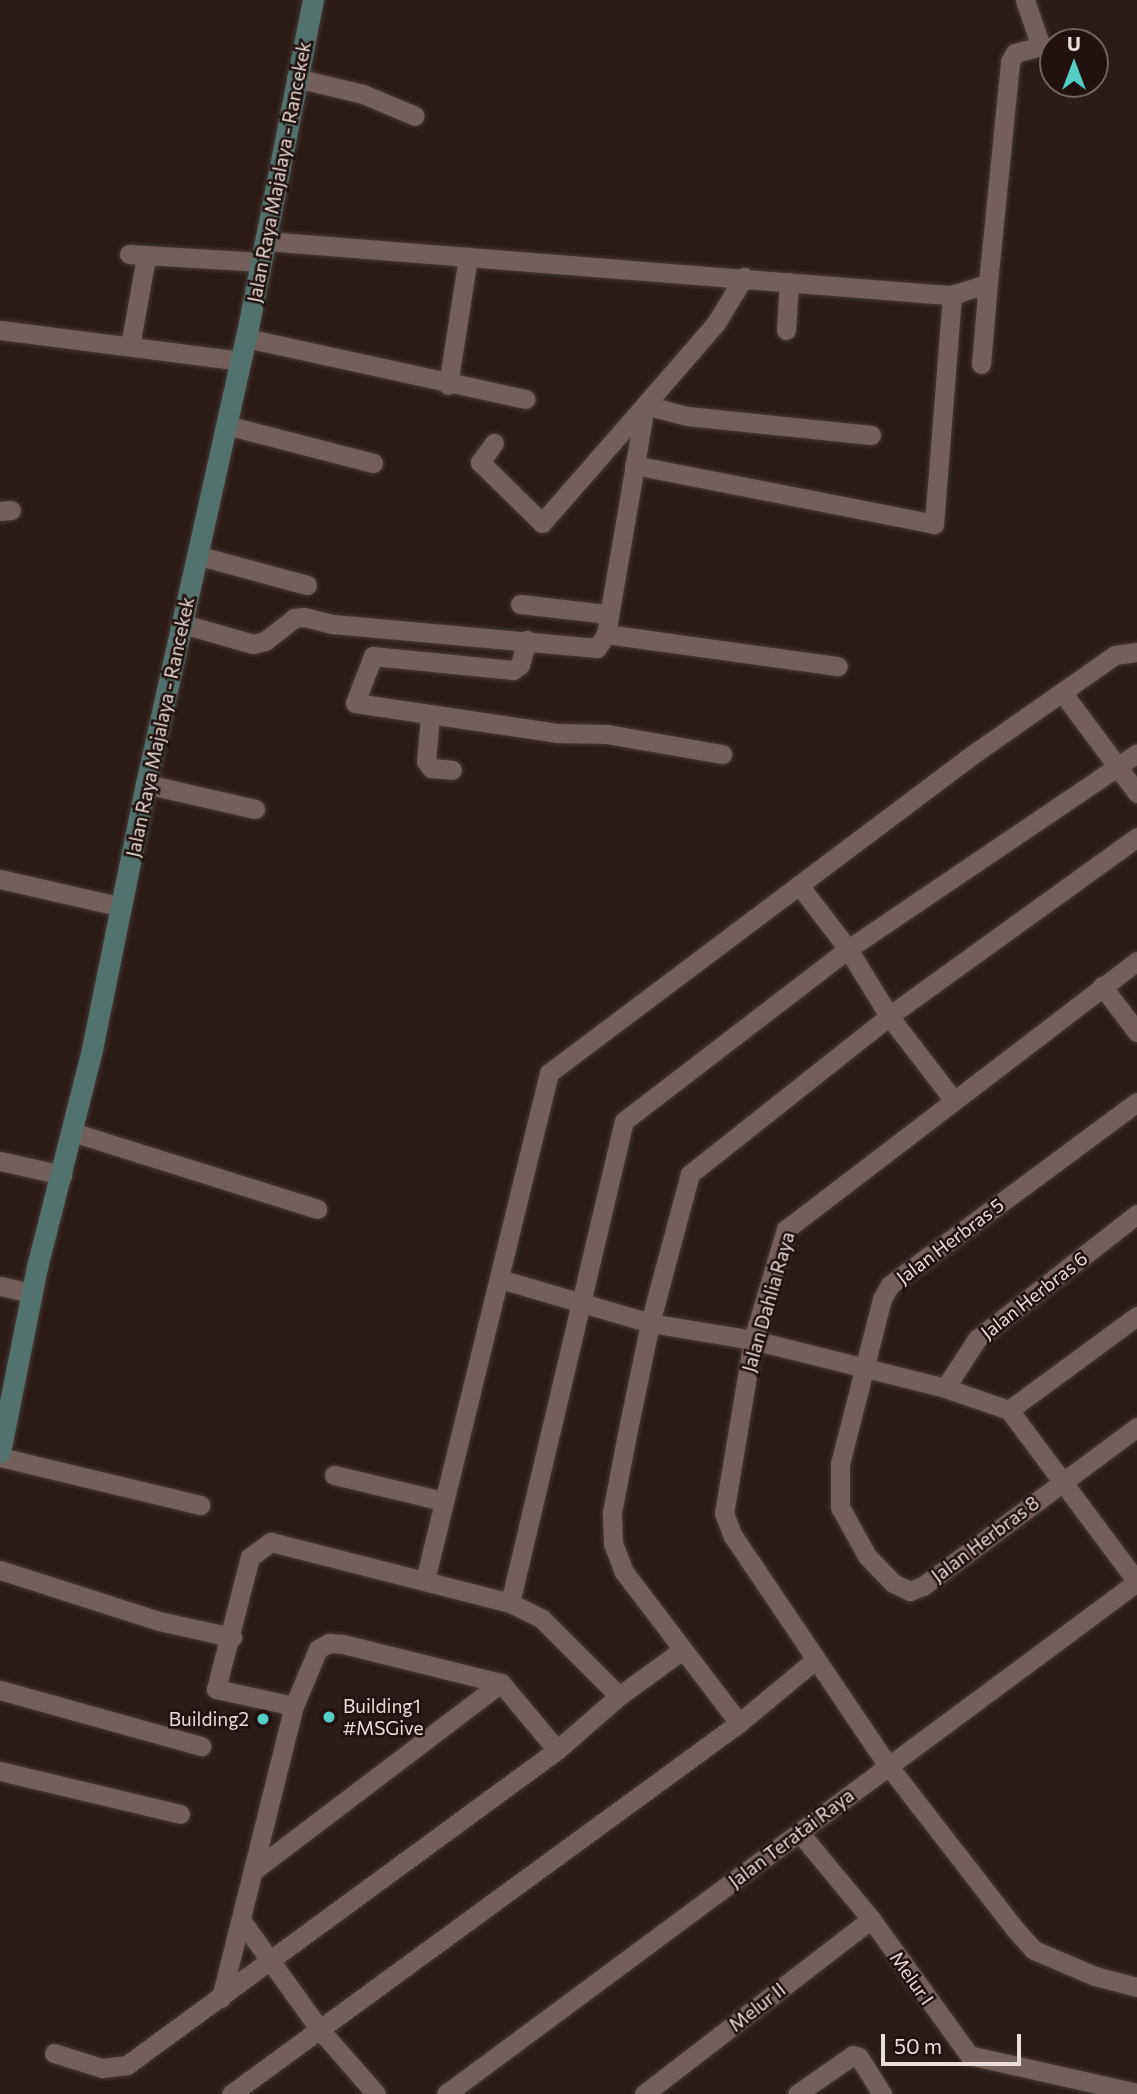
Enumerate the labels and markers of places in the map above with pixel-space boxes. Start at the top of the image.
place label: Building1 #MSGive [343,1695,424,1739]
place label: Building2 [169,1708,249,1730]
marker: Building1 #MSGive [321,1709,337,1725]
marker: Building2 [255,1711,271,1727]

